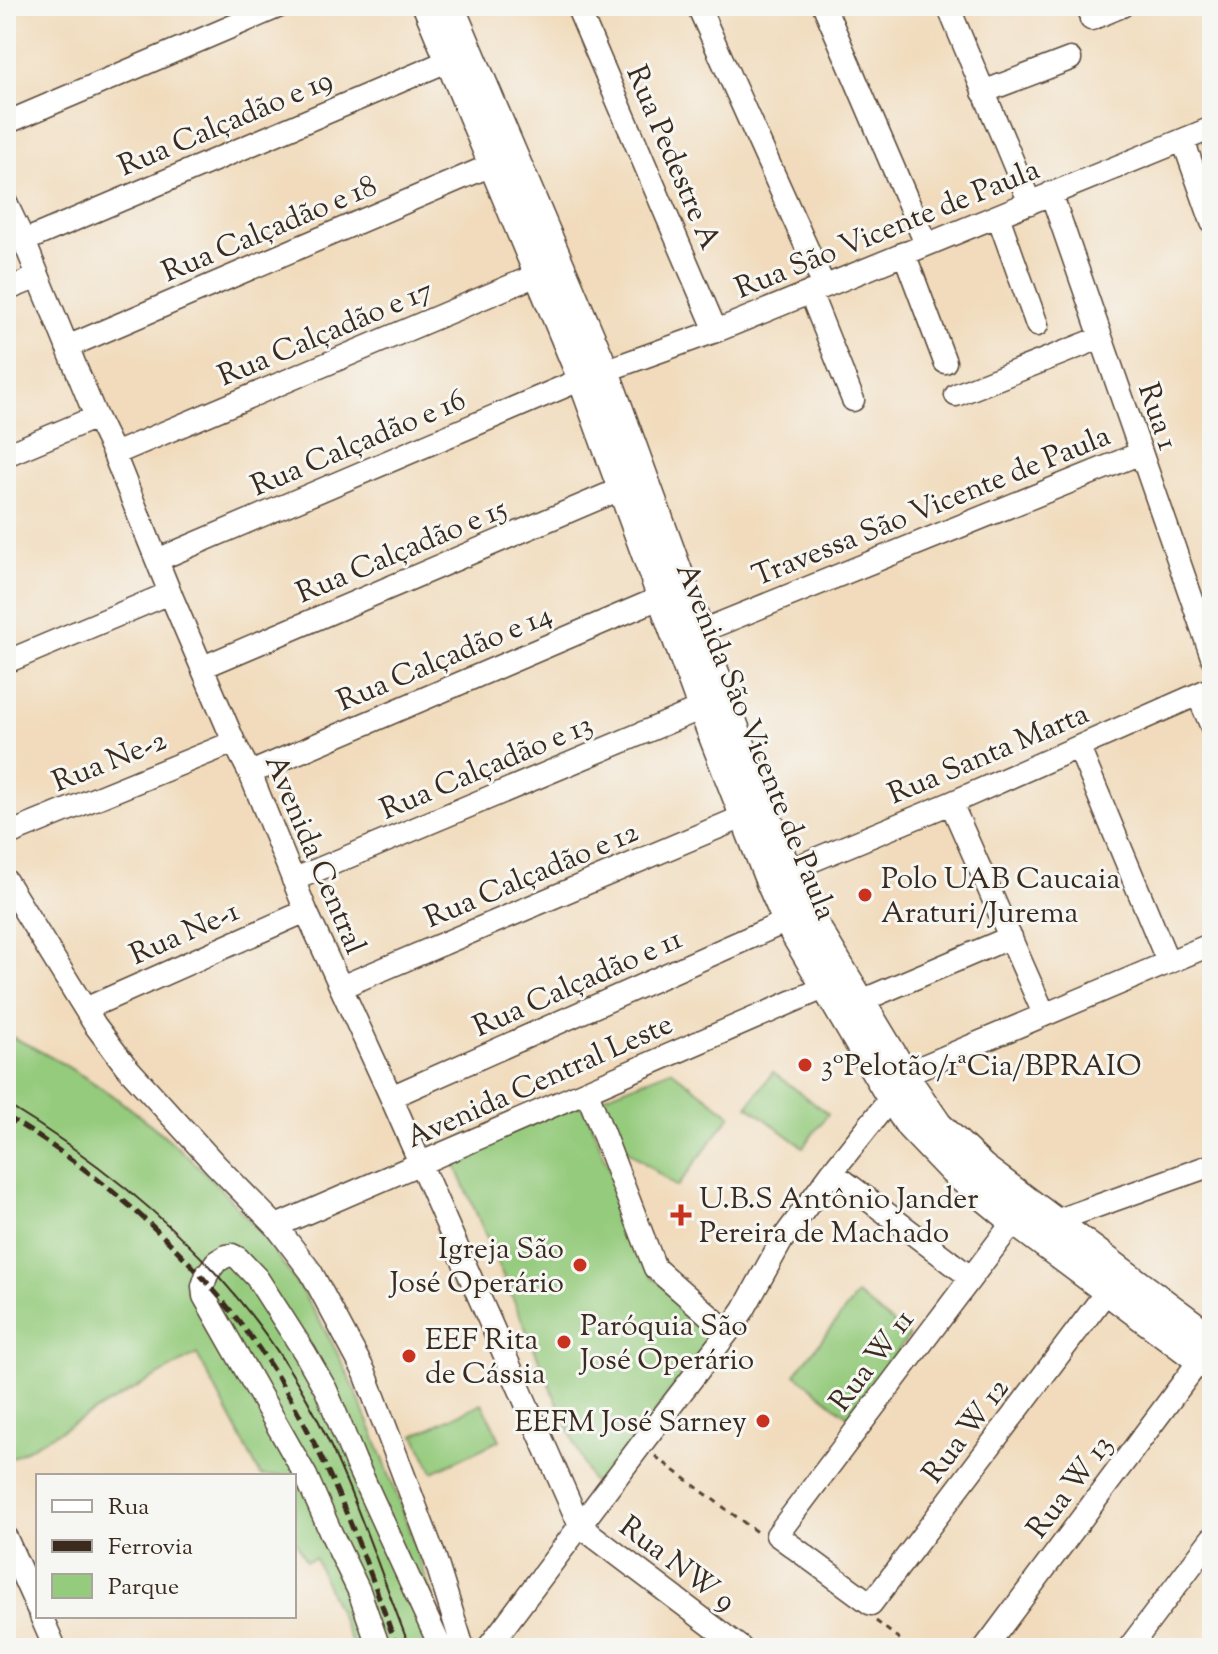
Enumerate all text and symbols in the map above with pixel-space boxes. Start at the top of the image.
street label: Rua Pedestre A [614,59,730,257]
street label: Rua Calçadão e 19 [112,60,340,189]
street label: Rua São Vicente de Paula [729,149,1047,311]
street label: Rua Calçadão e 18 [156,166,384,295]
street label: Rua Calçadão e 17 [212,270,440,399]
street label: Rua 1 [1125,377,1188,456]
street label: Rua Calçadão e 16 [245,380,473,509]
street label: Travessa São Vicente de Paula [747,416,1118,599]
street label: Rua Calçadão e 15 [290,489,514,616]
street label: Avenida São Vicente de Paula [663,557,846,927]
street label: Rua Calçadão e 14 [331,595,559,724]
street label: Rua Santa Marta [882,694,1096,817]
street label: Rua Calçadão e 13 [374,704,600,832]
street label: Rua Ne-2 [46,720,173,805]
street label: Avenida Central [252,748,375,962]
street label: Rua Calçadão e 12 [418,812,646,941]
place label: Polo UAB Caucaia Araturi/Jurema [881,859,1120,936]
marker: Polo UAB Caucaia Araturi/Jurema [856,886,874,904]
street label: Rua Ne-1 [123,891,247,977]
street label: Rua Calçadão e 11 [467,919,689,1050]
street label: Avenida Central Leste [400,1004,680,1160]
place label: 3ºPelotão/1ªCia/BPRAIO [821,1046,1142,1089]
marker: 3ºPelotão/1ªCia/BPRAIO [796,1056,814,1074]
place label: U.B.S Antônio Jander Pereira de Machado [699,1179,978,1256]
marker: U.B.S Antônio Jander Pereira de Machado [670,1204,692,1226]
place label: Igreja São José Operário [388,1229,564,1306]
marker: Igreja São José Operário [571,1256,589,1274]
street label: Rua W 11 [820,1301,926,1422]
place label: Paróquia São José Operário [578,1306,754,1383]
place label: EEF Rita de Cássia [425,1320,546,1397]
marker: Paróquia São José Operário [555,1333,573,1351]
marker: EEF Rita de Cássia [400,1347,418,1365]
street label: Rua W 12 [913,1370,1021,1493]
place label: EEFM José Sarney [514,1402,747,1445]
marker: EEFM José Sarney [754,1412,772,1430]
street label: Rua W 13 [1018,1427,1124,1548]
legend [36,1474,296,1618]
text: Rua [108,1491,149,1525]
street label: Rua NW 9 [609,1507,744,1623]
text: Ferrovia [108,1531,193,1565]
text: Parque [108,1571,179,1605]

